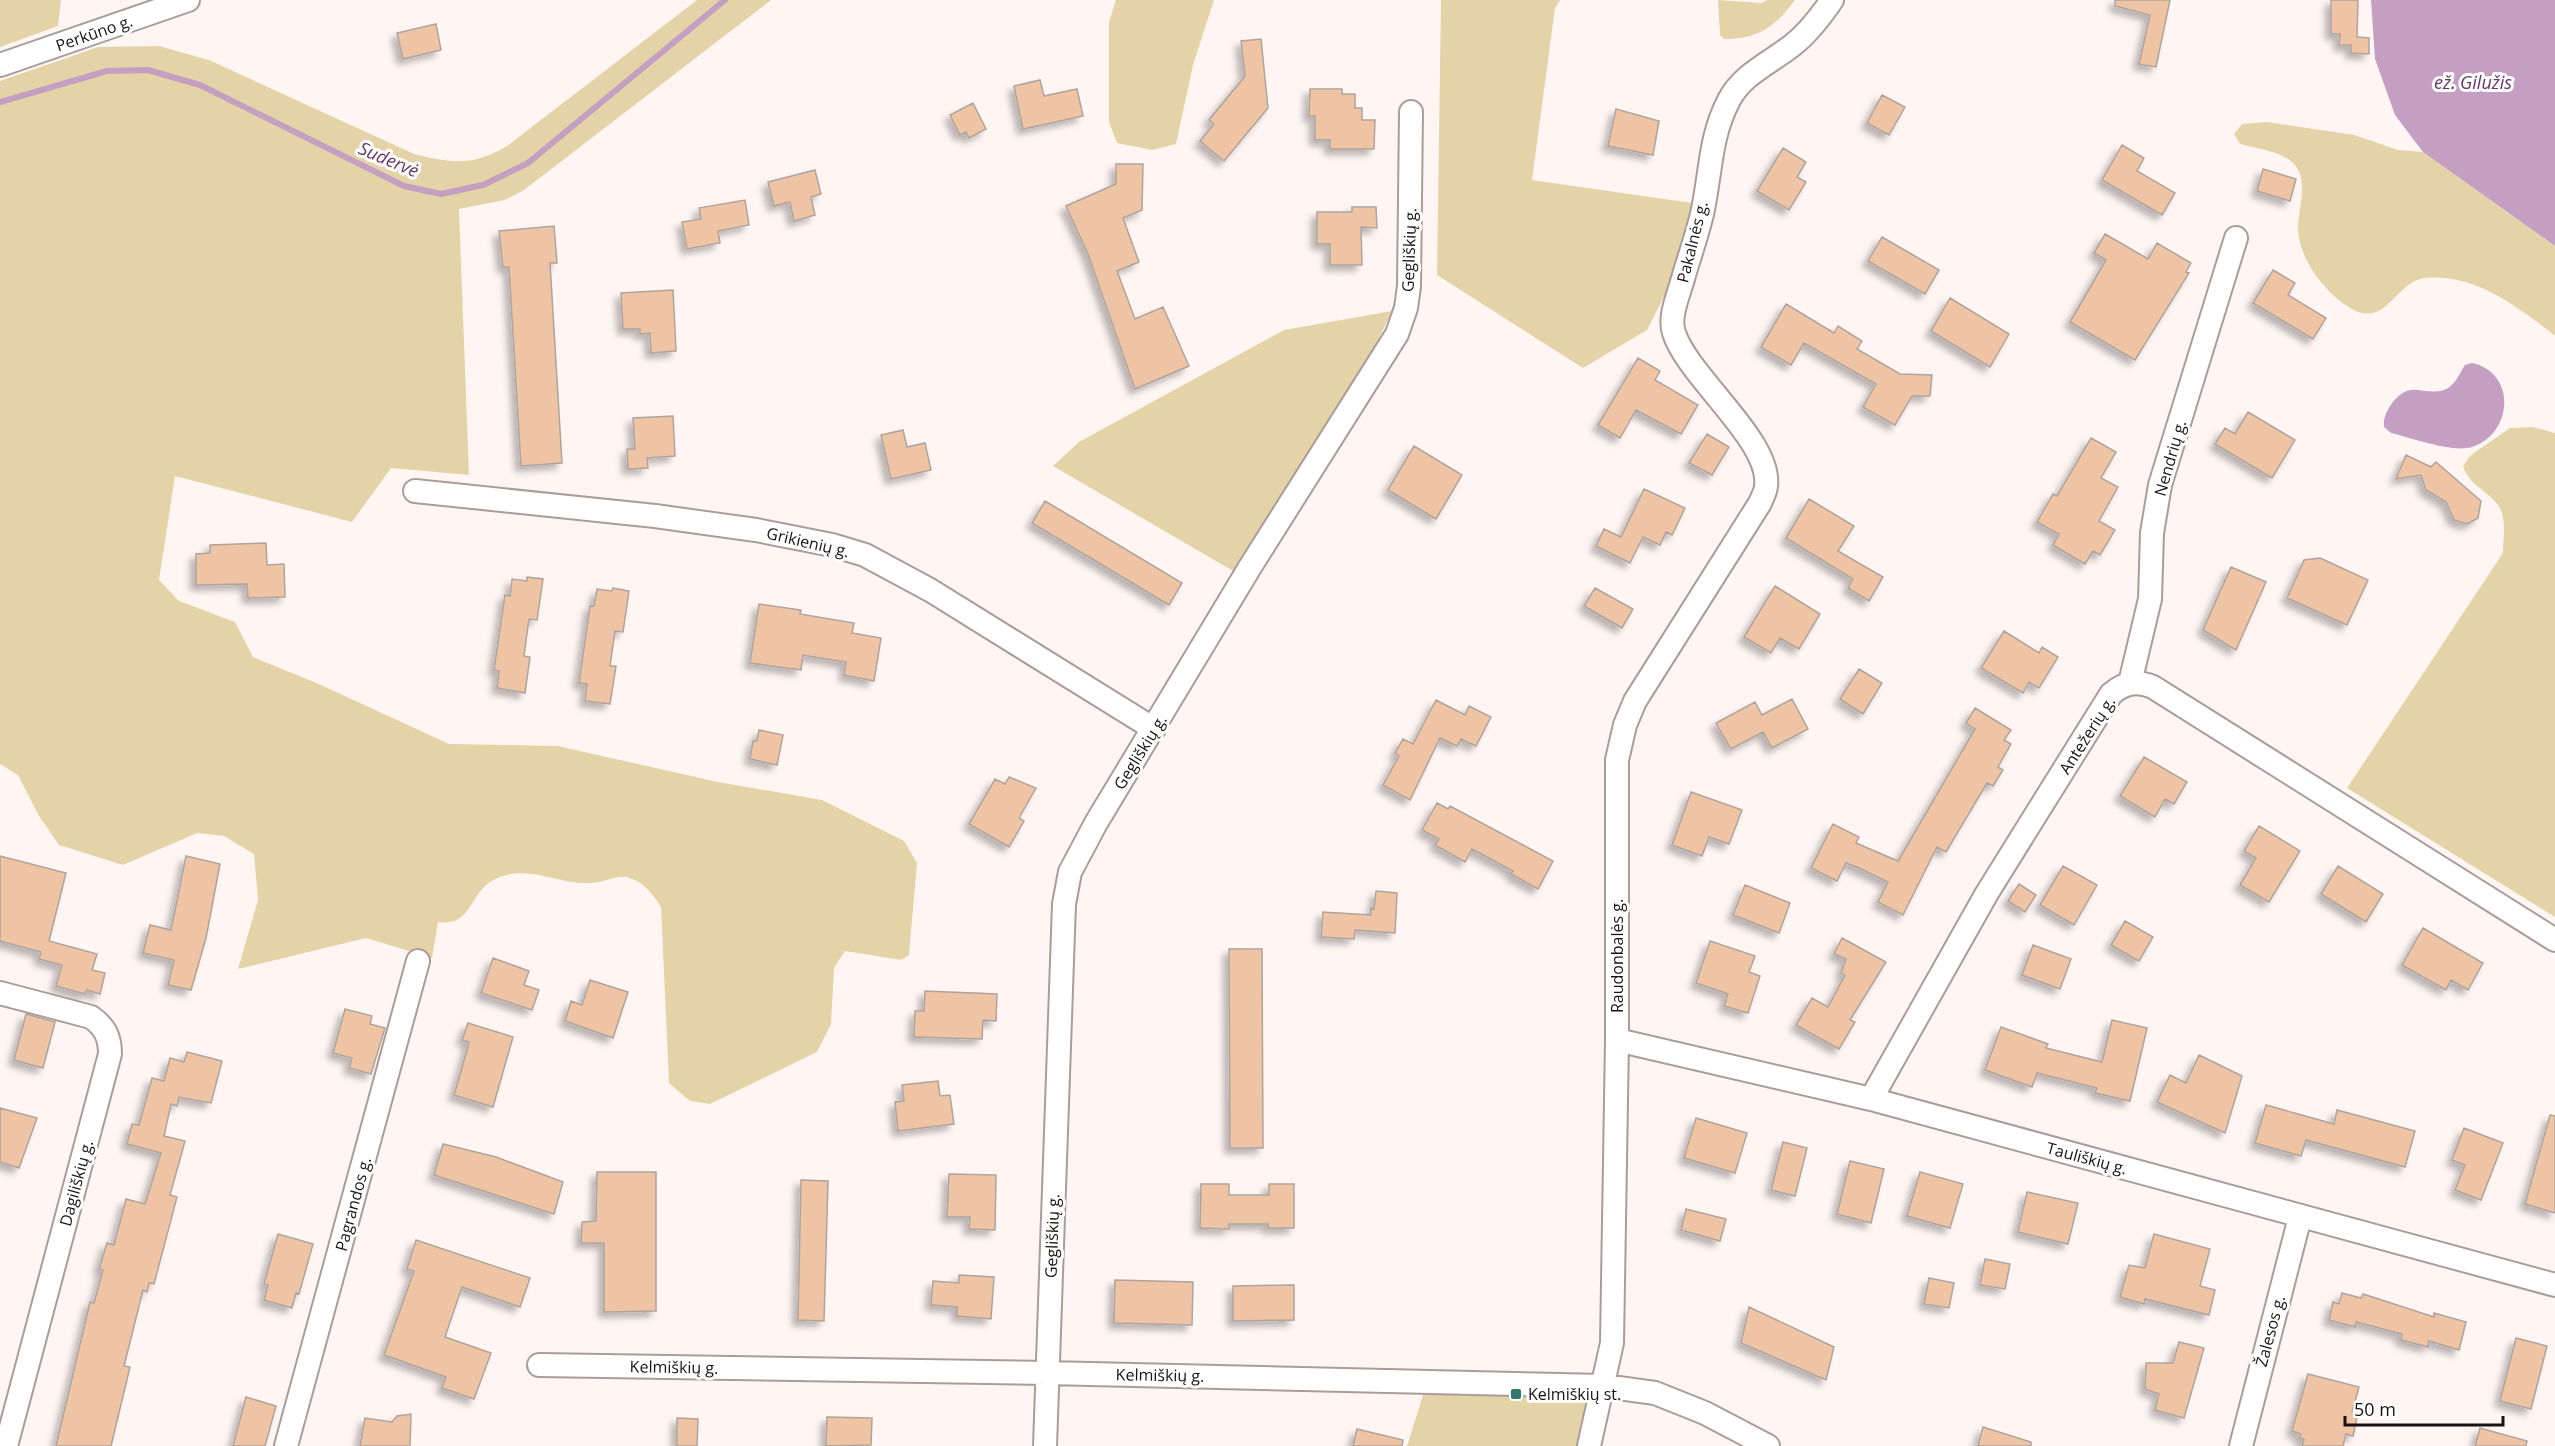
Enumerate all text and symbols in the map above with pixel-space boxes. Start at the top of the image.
street label: Perkūno g. [53,10,135,56]
water label: ež. Gilužis [2434,70,2512,94]
water label: Sudervė [355,136,423,182]
street label: Pakalnės g. [1671,199,1713,285]
street label: Gegliškių g. [1397,207,1421,293]
street label: Nendrių g. [2149,417,2191,499]
street label: Grikienių g. [764,522,852,562]
street label: Antežerių g. [2054,692,2120,778]
street label: Gegliškių g. [1108,710,1172,794]
street label: Raudonbalės g. [1606,899,1628,1013]
street label: Tauliškių g. [2044,1137,2130,1179]
street label: Dagiliškių g. [54,1138,98,1228]
street label: Pagrandos g. [330,1155,376,1253]
street label: Gegliškių g. [1040,1193,1064,1279]
street label: Žalesos g. [2250,1293,2290,1369]
street label: Kelmiškių g. [630,1355,718,1379]
street label: Kelmiškių g. [1116,1363,1204,1387]
place label: Kelmiškių st. [1528,1383,1621,1405]
marker: Kelmiškių st. [1509,1387,1523,1401]
scale bar [2345,1389,2502,1427]
text: 50 m [2354,1397,2396,1421]

